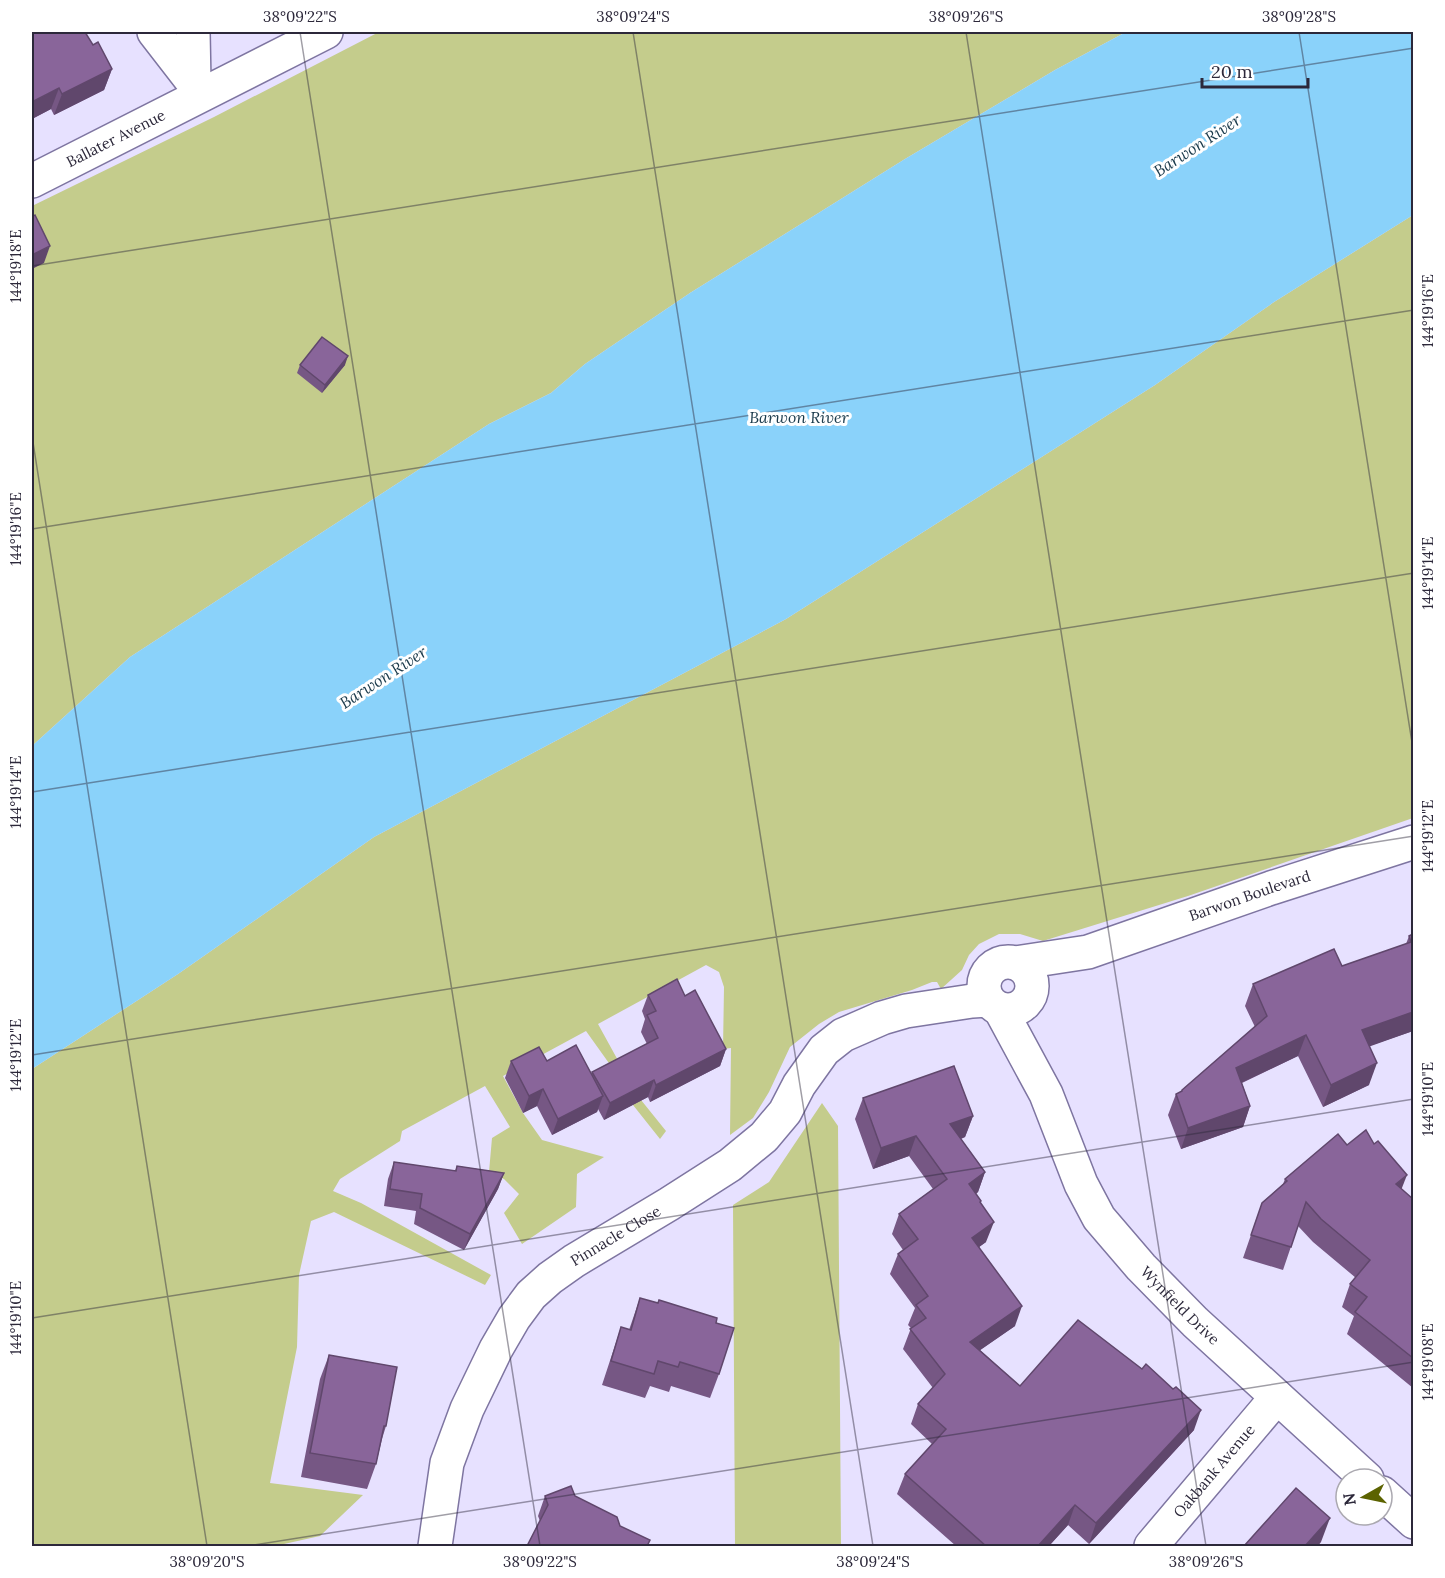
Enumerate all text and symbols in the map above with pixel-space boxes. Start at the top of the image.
text: 38°09'22"S [263,7,337,26]
text: 38°09'24"S [596,7,670,26]
text: 38°09'26"S [929,7,1003,26]
text: 38°09'28"S [1262,7,1336,26]
scale bar [1202,51,1308,89]
text: 20 m [1211,60,1253,83]
street label: Ballater Avenue [63,105,168,171]
water label: Barwon River [1150,109,1245,181]
text: 144°19'18"E [6,229,25,303]
text: 144°19'16"E [1418,274,1437,348]
water label: Barwon River [749,407,850,427]
text: 144°19'16"E [6,492,25,566]
text: 144°19'14"E [1418,537,1437,609]
water label: Barwon River [336,641,431,713]
text: 144°19'14"E [6,756,25,828]
text: 144°19'12"E [1418,800,1437,872]
street label: Barwon Boulevard [1186,866,1313,925]
text: 144°19'12"E [6,1019,25,1091]
text: 144°19'10"E [1418,1062,1437,1136]
street label: Pinnacle Close [567,1201,664,1270]
street label: Wynfield Drive [1137,1262,1224,1349]
text: 144°19'10"E [6,1281,25,1355]
text: 144°19'08"E [1418,1323,1437,1401]
street label: Oakbank Avenue [1169,1420,1259,1521]
north arrow [1334,1467,1394,1527]
text: N [1338,1492,1360,1507]
text: 38°09'20"S [169,1552,245,1571]
text: 38°09'22"S [503,1552,577,1571]
text: 38°09'24"S [836,1552,910,1571]
text: 38°09'26"S [1169,1552,1243,1571]

